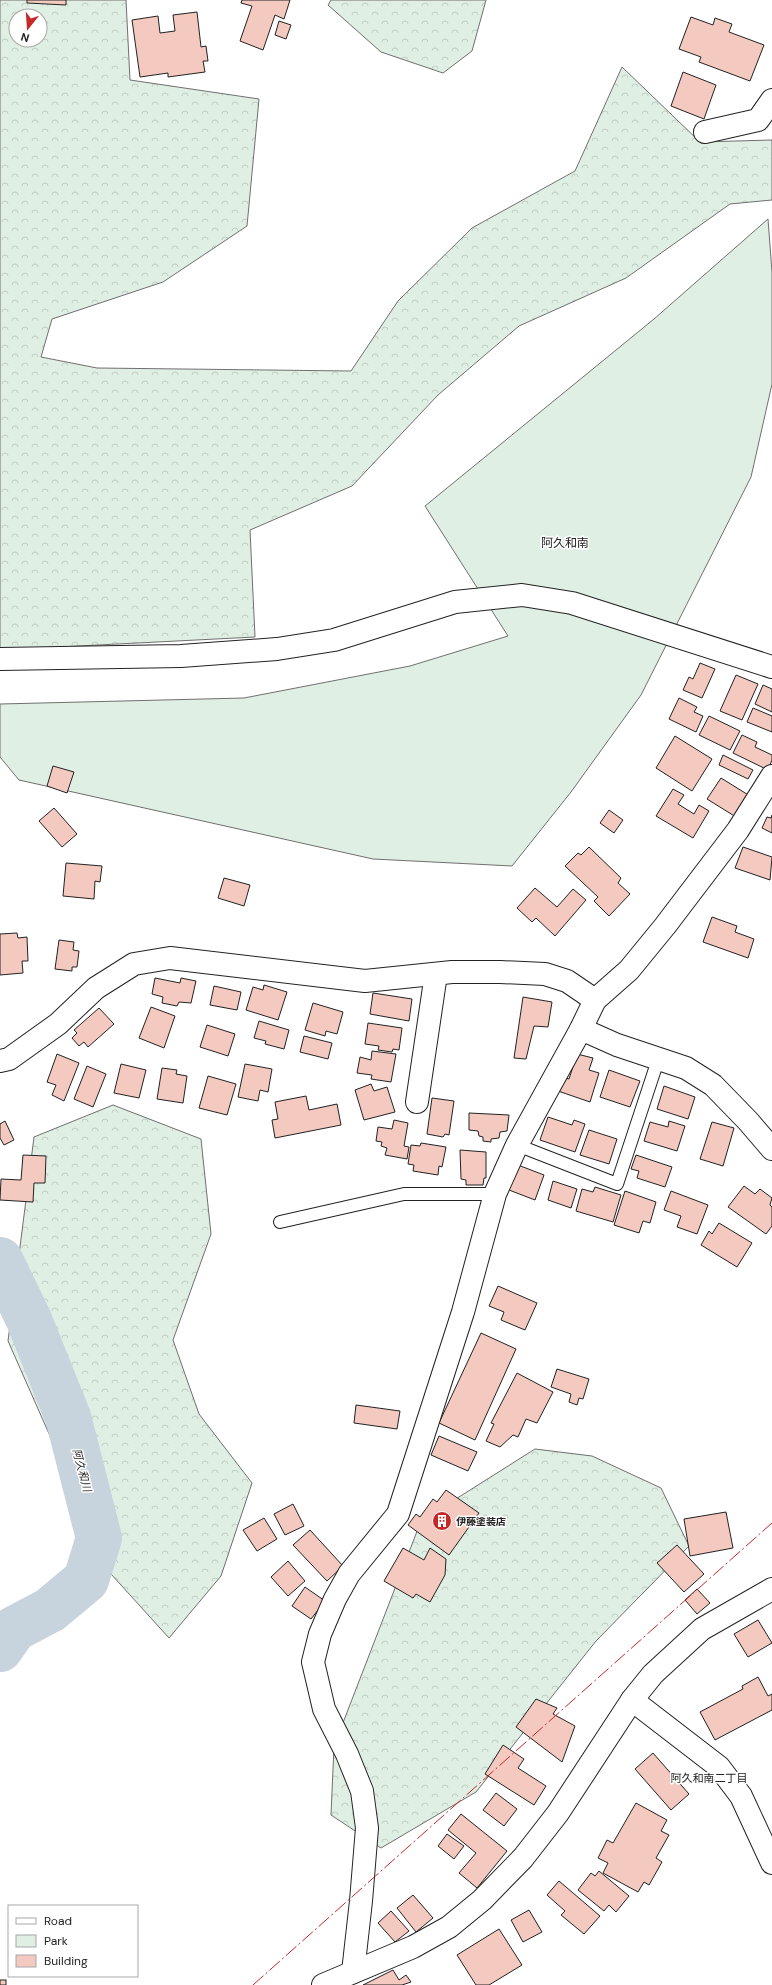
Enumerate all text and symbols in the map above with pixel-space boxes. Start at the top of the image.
north arrow [8,8,48,48]
text: N [19,30,31,45]
district label: 阿久和南 [541,535,589,551]
water label: 阿久和川 [70,1447,95,1494]
building icon: 伊藤塗装店 [431,1510,453,1532]
place label: 伊藤塗装店 [456,1515,506,1528]
district label: 阿久和南二丁目 [671,1771,748,1785]
legend [8,1905,138,1977]
text: Road [44,1913,72,1929]
text: Park [44,1933,68,1949]
text: Building [44,1953,88,1969]

